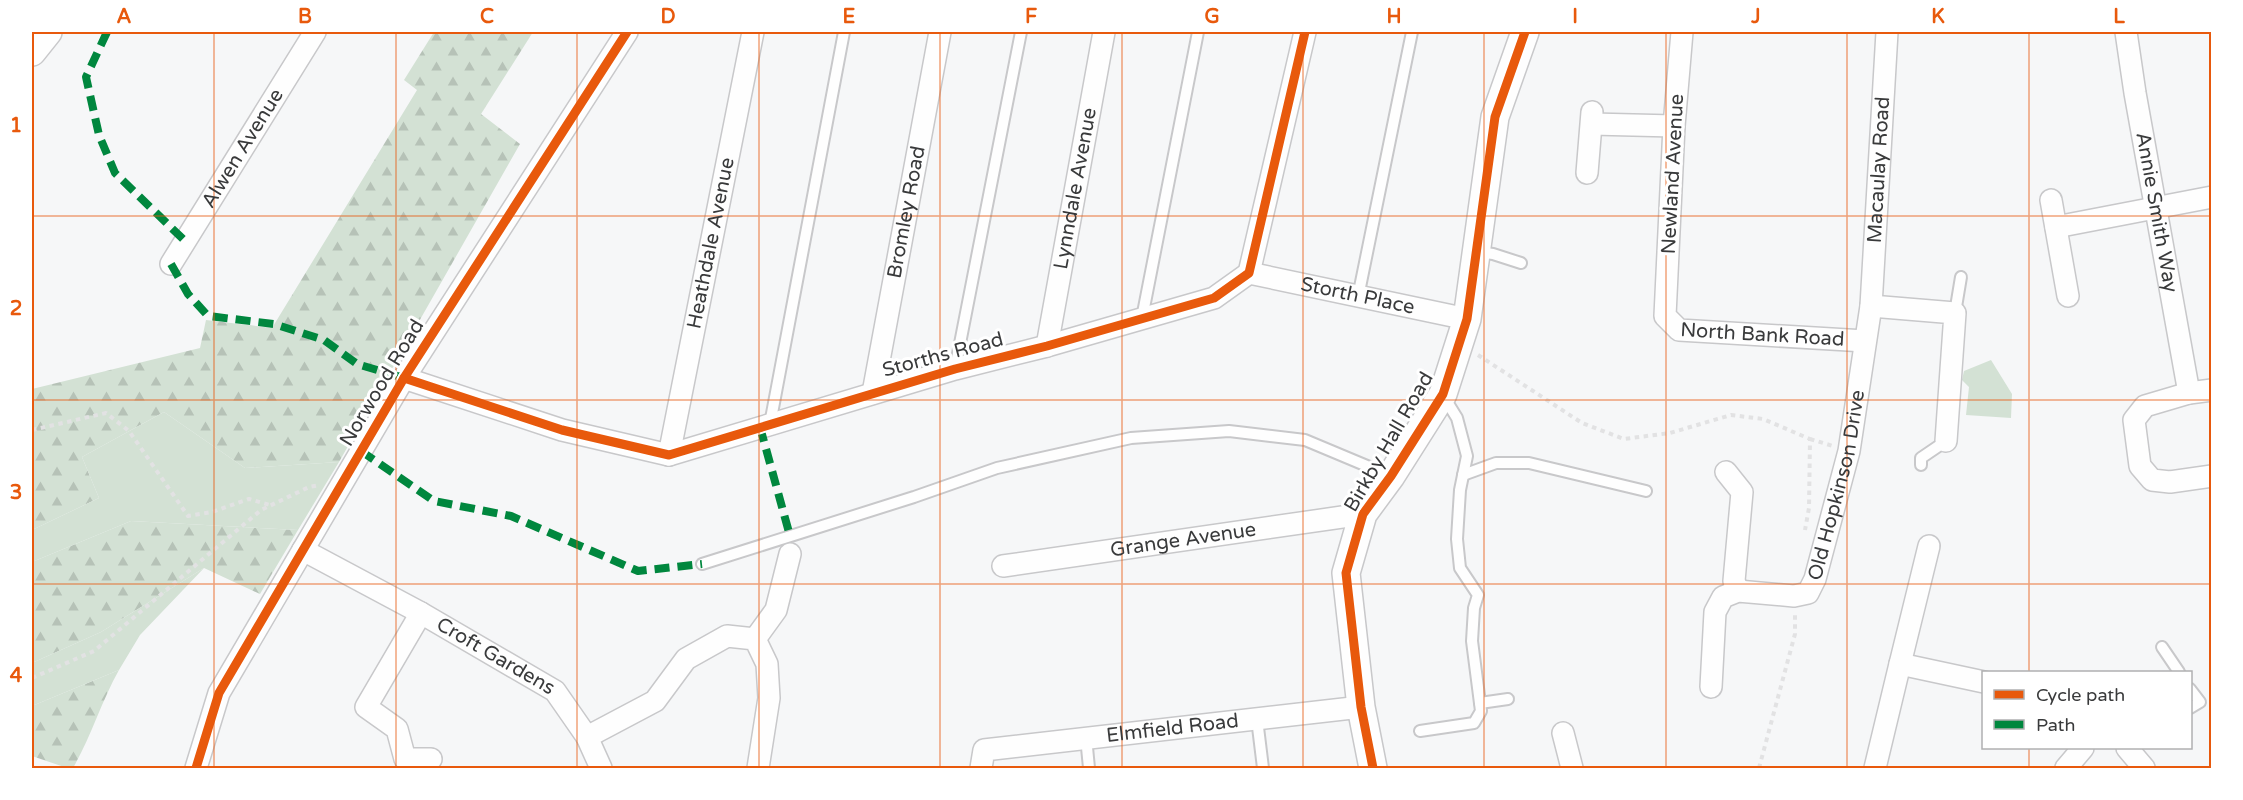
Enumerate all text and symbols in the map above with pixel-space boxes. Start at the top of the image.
text: A [117,5,132,29]
text: B [298,5,312,29]
text: C [480,5,494,29]
text: D [660,5,676,29]
text: E [843,5,856,29]
text: F [1025,5,1037,29]
text: G [1204,5,1220,29]
text: H [1386,5,1402,29]
text: I [1572,5,1578,29]
text: J [1750,5,1761,29]
text: K [1931,5,1945,29]
text: L [2113,5,2125,29]
street label: Alwen Avenue [197,84,289,212]
street label: Newland Avenue [1657,93,1689,255]
street label: Macaulay Road [1863,96,1895,244]
street label: Lynndale Avenue [1049,106,1102,271]
text: 1 [10,114,22,138]
street label: Annie Smith Way [2130,130,2183,295]
street label: Bromley Road [883,144,931,280]
street label: Heathdale Avenue [682,155,740,331]
street label: Storth Place [1299,272,1417,320]
text: 2 [10,297,22,321]
street label: Norwood Road [335,315,429,451]
street label: North Bank Road [1680,318,1845,352]
street label: Storths Road [880,327,1006,383]
street label: Birkby Hall Road [1339,368,1439,516]
street label: Old Hopkinson Drive [1803,388,1870,583]
text: 3 [10,481,22,505]
street label: Grange Avenue [1109,518,1258,562]
street label: Croft Gardens [432,613,559,700]
text: 4 [10,664,23,688]
legend [1982,671,2192,749]
text: Cycle path [2036,684,2125,706]
street label: Elmfield Road [1105,709,1240,748]
text: Path [2036,714,2075,736]

